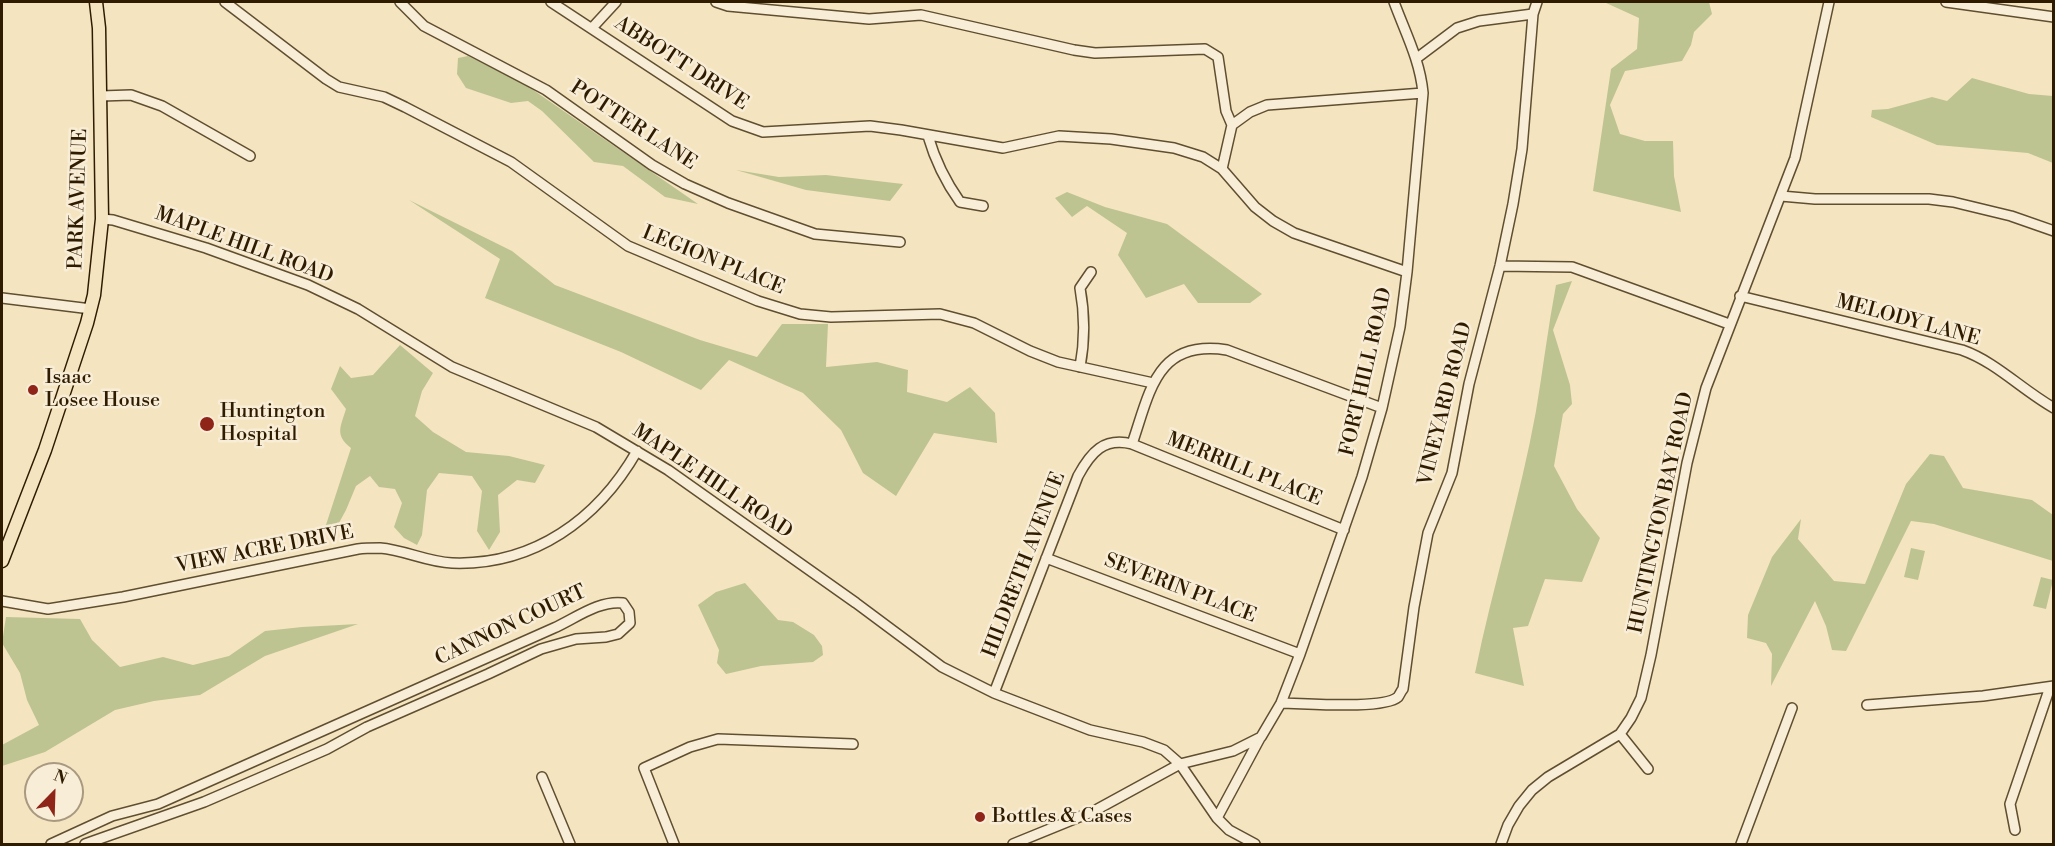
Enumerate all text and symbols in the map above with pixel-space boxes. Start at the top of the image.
street label: ABBOTT DRIVE [610,12,752,116]
street label: POTTER LANE [565,76,701,176]
street label: PARK AVENUE [65,128,93,270]
street label: MAPLE HILL ROAD [152,203,336,289]
street label: LEGION PLACE [638,221,788,301]
street label: FORT HILL ROAD [1336,285,1398,459]
street label: MELODY LANE [1833,290,1983,352]
street label: VINEYARD ROAD [1414,320,1478,488]
place label: Isaac Losee House [45,366,160,413]
marker: Isaac Losee House [26,383,40,397]
street label: HUNTINGTON BAY ROAD [1625,390,1699,636]
place label: Huntington Hospital [220,400,325,447]
marker: Huntington Hospital [198,415,216,433]
street label: MAPLE HILL ROAD [627,419,797,545]
street label: MERRILL PLACE [1163,428,1325,512]
street label: HILDRETH AVENUE [978,469,1072,661]
street label: VIEW ACRE DRIVE [174,521,356,579]
street label: SEVERIN PLACE [1101,549,1259,629]
street label: CANNON COURT [432,581,590,671]
north arrow [24,762,84,822]
text: N [51,766,70,789]
place label: Bottles & Cases [992,805,1132,829]
marker: Bottles & Cases [973,810,987,824]

